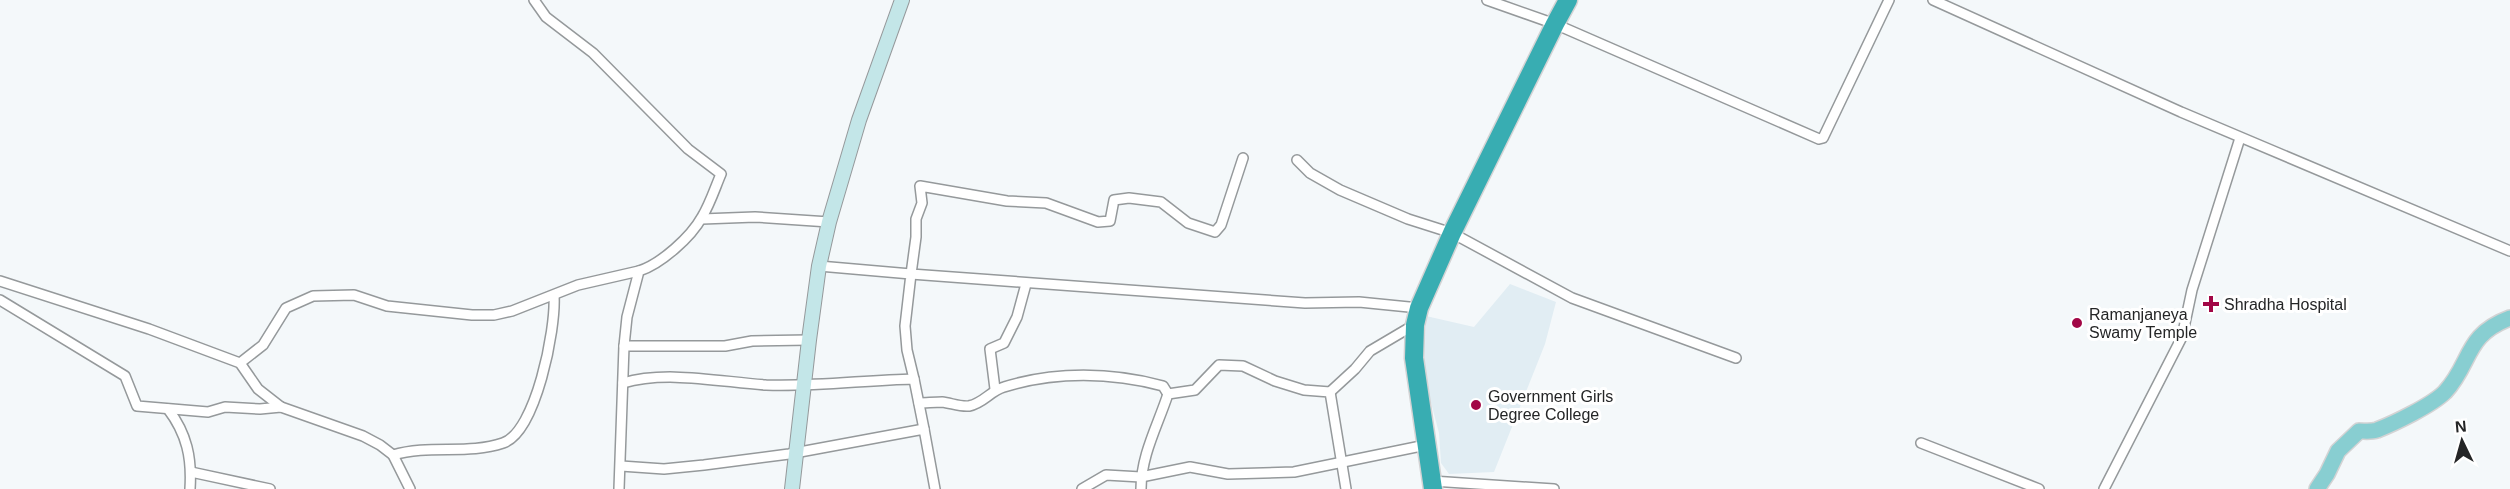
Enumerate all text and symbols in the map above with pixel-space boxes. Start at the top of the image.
marker: Shradha Hospital [2202,295,2220,313]
place label: Shradha Hospital [2224,296,2347,313]
place label: Ramanjaneya Swamy Temple [2089,306,2197,341]
marker: Ramanjaneya Swamy Temple [2070,316,2084,330]
place label: Government Girls Degree College [1488,388,1613,423]
marker: Government Girls Degree College [1469,398,1483,412]
north arrow [2432,411,2492,471]
text: N [2454,418,2467,436]

